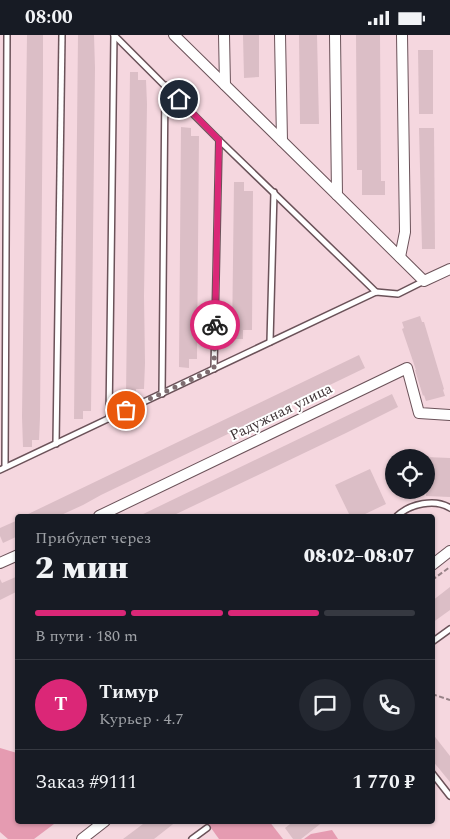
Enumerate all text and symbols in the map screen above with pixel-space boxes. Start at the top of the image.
text: 08:00 [25,3,73,32]
pin [158,78,200,120]
icon: home [165,85,193,113]
courier [190,300,240,350]
icon: bike [201,311,229,339]
street label: Радужная улица [226,377,337,447]
pin [105,389,147,431]
icon: bag [112,396,140,424]
map controls [385,449,435,499]
button: locate [385,449,435,499]
text: Прибудет через [35,526,151,550]
text: 08:02–08:07 [304,542,415,571]
text: 2 мин [35,544,129,593]
text: В пути · 180 m [35,624,138,648]
text: Тимур [99,678,159,707]
button: chat [299,679,351,731]
button: phone [363,679,415,731]
text: Т [54,690,68,719]
text: Курьер · 4.7 [99,707,184,731]
text: Заказ #9111 [35,768,137,797]
text: 1 770 ₽ [352,768,415,797]

